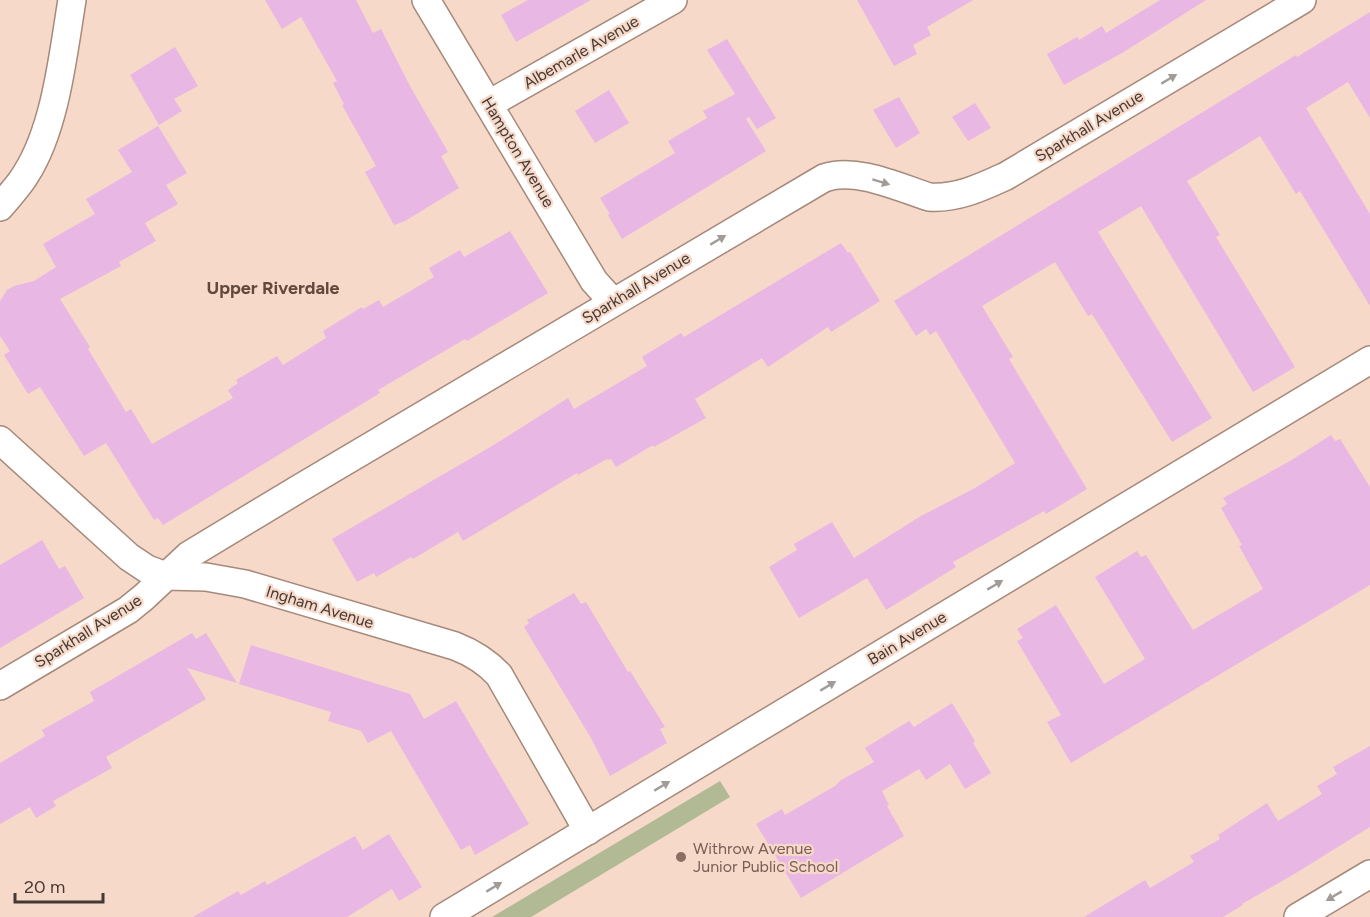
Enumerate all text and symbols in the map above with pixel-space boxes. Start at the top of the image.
street label: Albemarle Avenue [520,11,642,93]
one-way arrow [1161,73,1177,84]
street label: Sparkhall Avenue [1031,86,1147,166]
street label: Hampton Avenue [478,93,559,211]
one-way arrow [872,178,890,187]
one-way arrow [709,236,726,246]
street label: Sparkhall Avenue [578,248,694,328]
district label: Upper Riverdale [207,277,339,299]
one-way arrow [987,579,1003,590]
street label: Ingham Avenue [264,582,376,632]
street label: Sparkhall Avenue [31,590,145,672]
street label: Bain Avenue [864,607,950,669]
one-way arrow [820,680,836,691]
one-way arrow [653,781,670,792]
place label: Withrow Avenue Junior Public School [693,839,838,876]
marker: Withrow Avenue Junior Public School [674,850,688,864]
scale bar [15,866,104,904]
text: 20 m [24,876,65,898]
one-way arrow [486,882,503,892]
one-way arrow [1326,890,1342,901]

